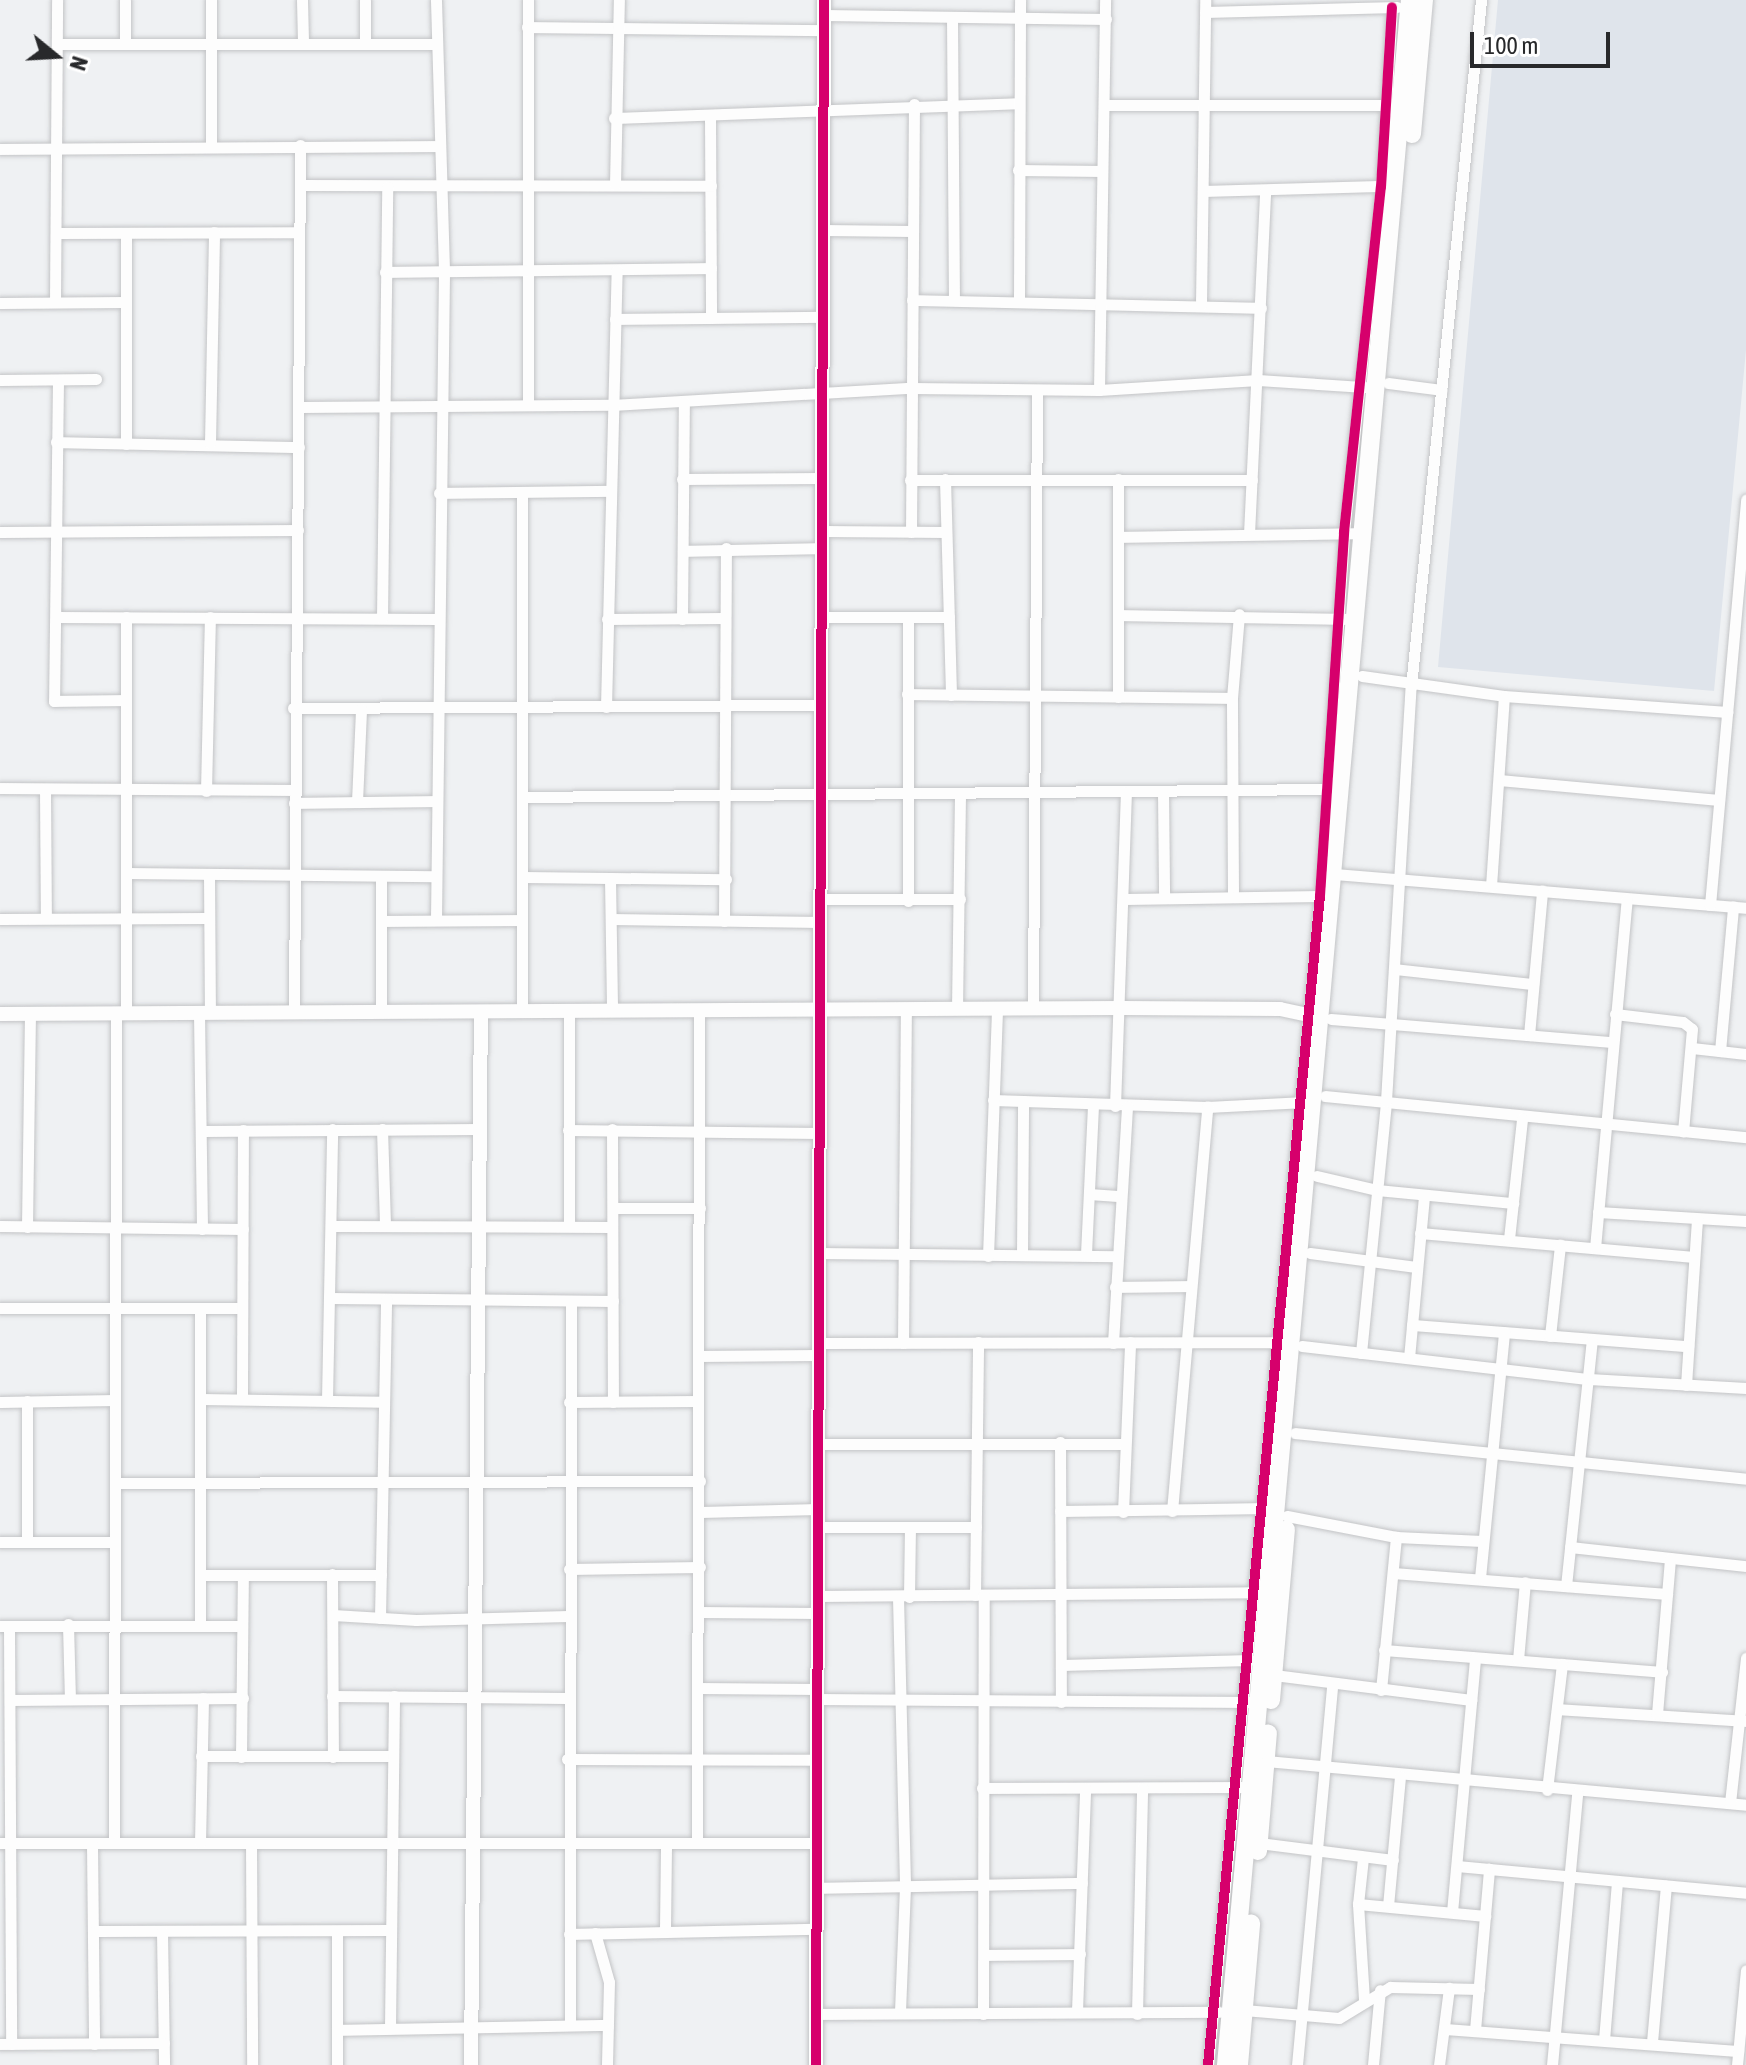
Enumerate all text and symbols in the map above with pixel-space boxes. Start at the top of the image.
north arrow [16,16,96,96]
scale bar [1474,16,1614,66]
text: 100 m [1484,32,1538,59]
text: N [64,53,93,74]

